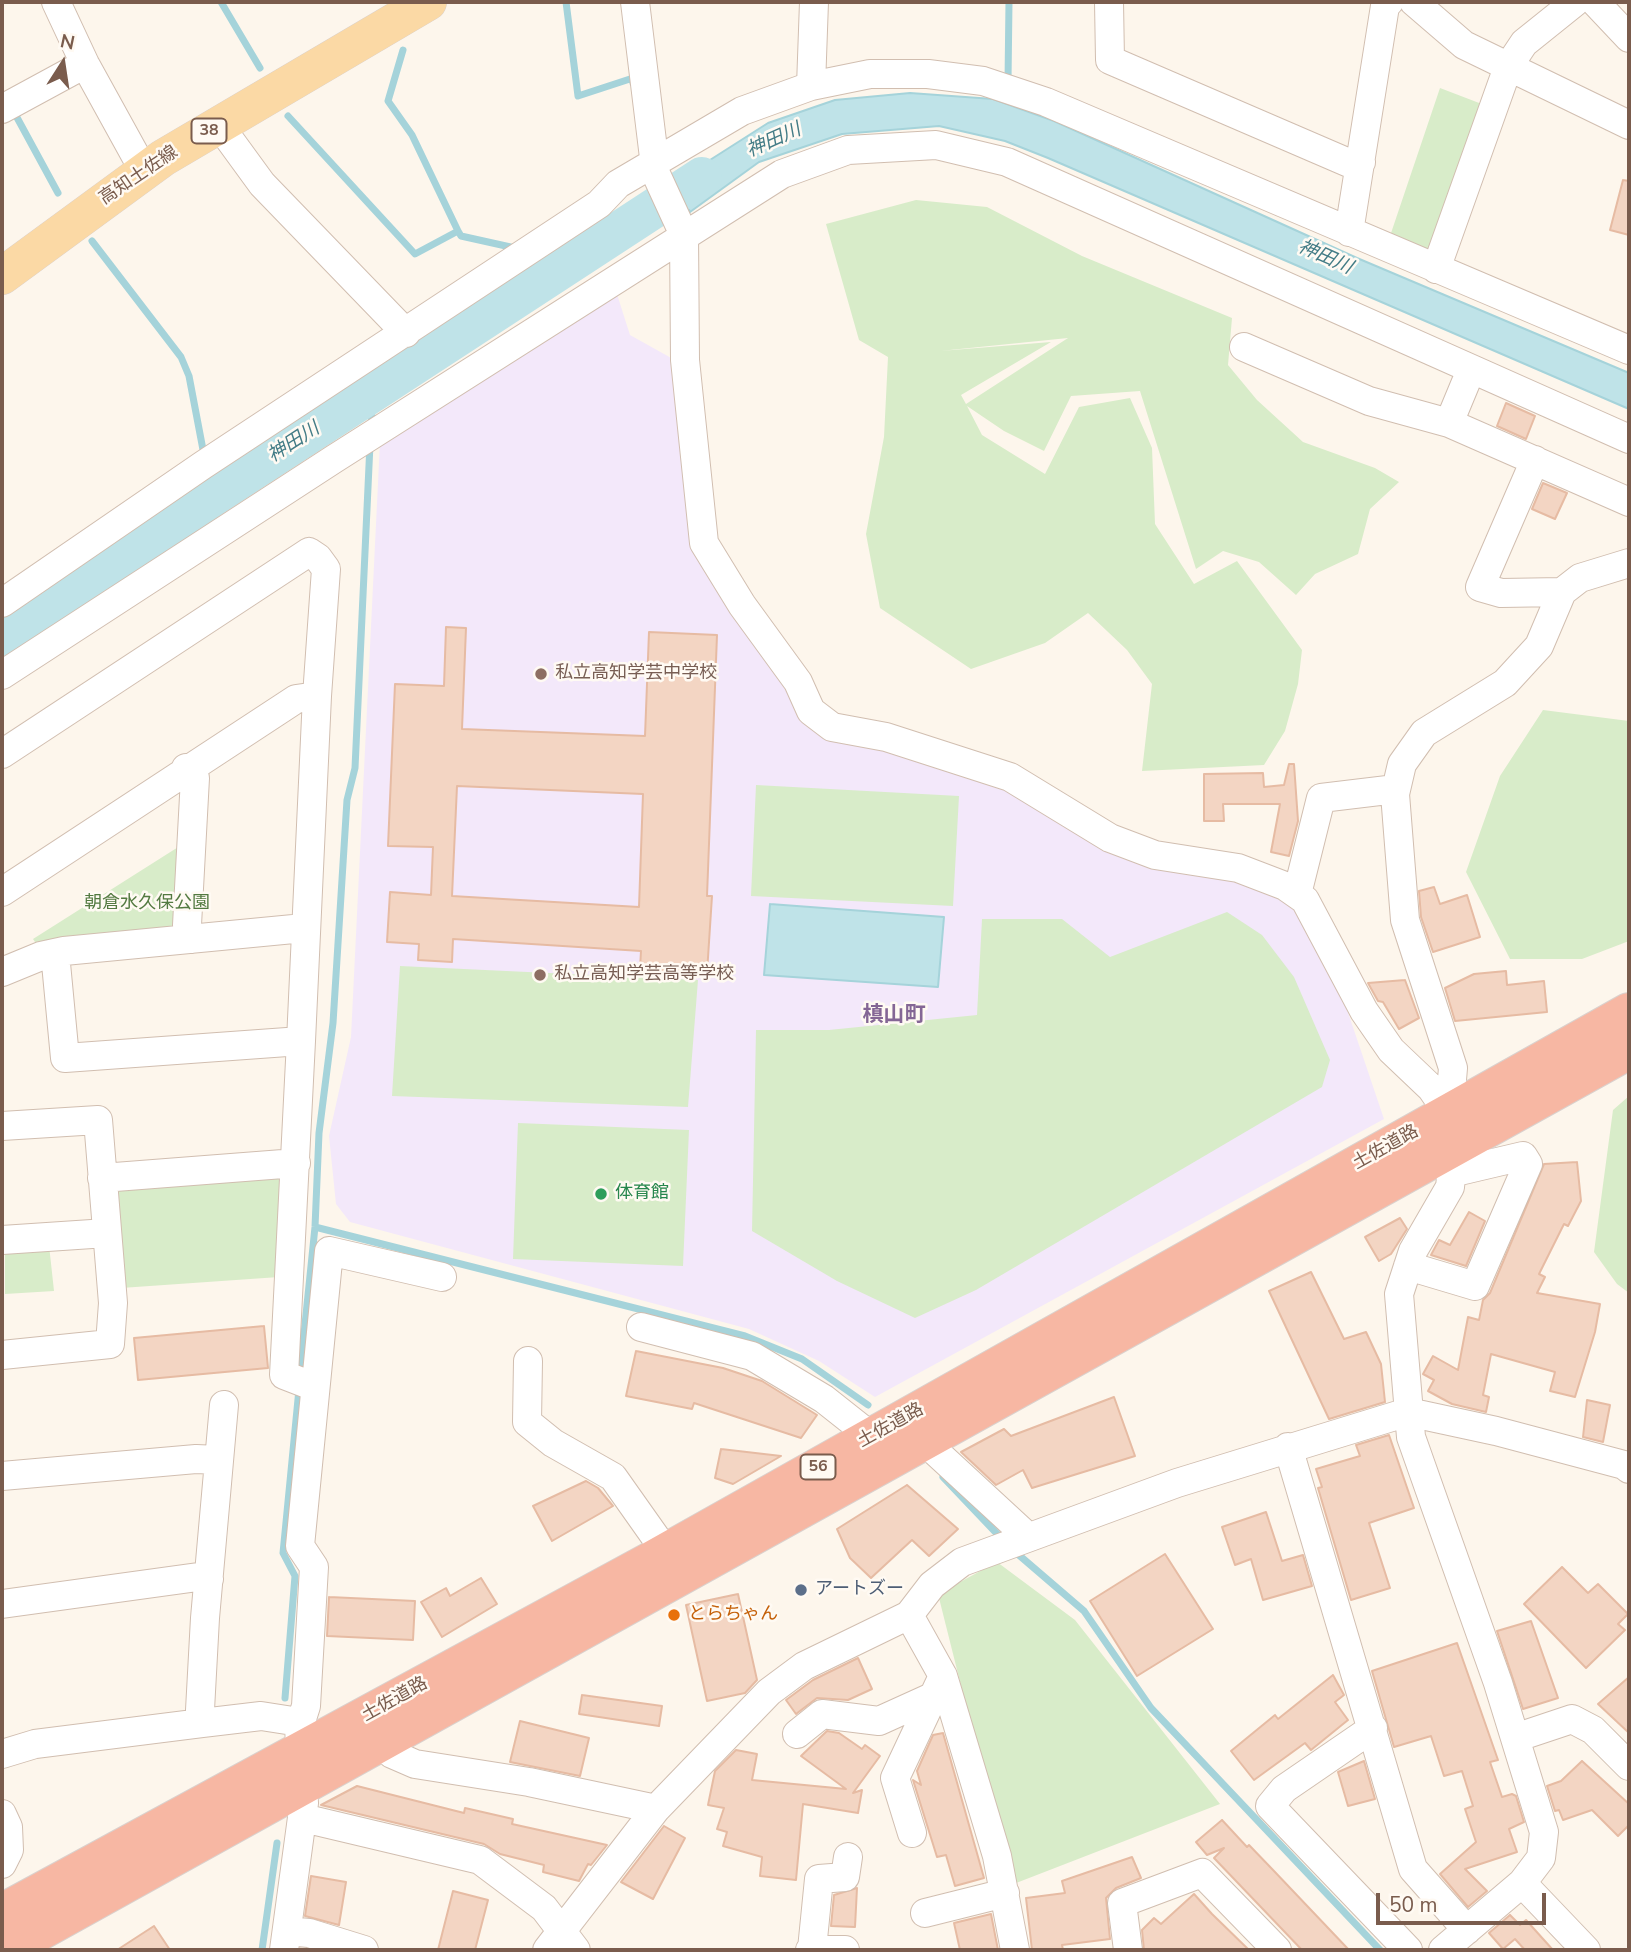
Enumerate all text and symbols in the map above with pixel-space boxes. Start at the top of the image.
north arrow [28,28,98,98]
text: N [58,28,77,57]
road number: 38 [192,119,227,144]
water label: 神田川 [743,119,805,163]
street label: 高知土佐線 [96,142,182,210]
water label: 神田川 [1294,236,1356,280]
water label: 神田川 [264,418,324,468]
place label: 私立高知学芸中学校 [555,663,717,685]
marker: 私立高知学芸中学校 [533,666,549,682]
park label: 朝倉水久保公園 [84,893,210,915]
place label: 私立高知学芸高等学校 [554,964,734,986]
marker: 私立高知学芸高等学校 [532,967,548,983]
district label: 槙山町 [863,1003,925,1029]
street label: 土佐道路 [1349,1121,1423,1175]
place label: 体育館 [615,1183,669,1205]
marker: 体育館 [593,1186,609,1202]
street label: 土佐道路 [854,1399,928,1453]
road number: 56 [800,1455,836,1480]
place label: アートズー [815,1579,904,1601]
marker: アートズー [793,1582,809,1598]
place label: とらちゃん [688,1604,778,1626]
marker: とらちゃん [666,1607,682,1623]
street label: 土佐道路 [358,1673,432,1727]
scale bar [1379,1878,1549,1922]
text: 50 m [1389,1891,1438,1919]

